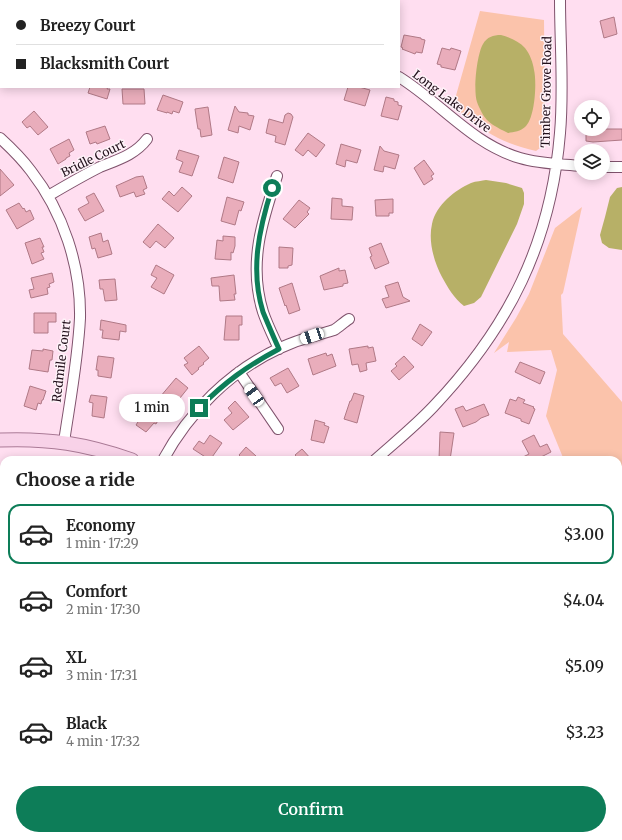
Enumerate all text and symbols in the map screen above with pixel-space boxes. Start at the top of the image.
text: Breezy Court [40,16,136,35]
street label: Timber Grove Road [538,36,554,148]
text: Blacksmith Court [40,54,169,73]
street label: Long Lake Drive [410,67,494,135]
map controls [574,100,610,180]
button: locate [574,100,610,136]
street label: Bridle Court [58,136,128,180]
button: layers [574,144,610,180]
route start [263,179,281,197]
street label: Redmile Court [49,319,74,403]
car [299,326,325,346]
car [242,382,266,408]
callout: 1 min [119,394,185,422]
text: 1 min [135,399,169,416]
route end [190,399,208,417]
text: Choose a ride [16,468,135,491]
icon: car [18,516,54,552]
text: Economy [66,516,135,535]
text: $3.00 [563,525,604,544]
text: 1 min · 17:29 [66,535,139,552]
icon: car [18,582,54,618]
text: Comfort [66,582,127,601]
text: $4.04 [563,591,604,610]
text: 2 min · 17:30 [66,601,141,618]
icon: car [18,648,54,684]
text: XL [66,648,87,667]
text: $5.09 [565,657,604,676]
text: 3 min · 17:31 [66,667,137,684]
icon: car [18,714,54,750]
text: Black [66,714,107,733]
text: $3.23 [566,723,604,742]
text: 4 min · 17:32 [66,733,140,750]
button: Confirm [16,786,606,832]

